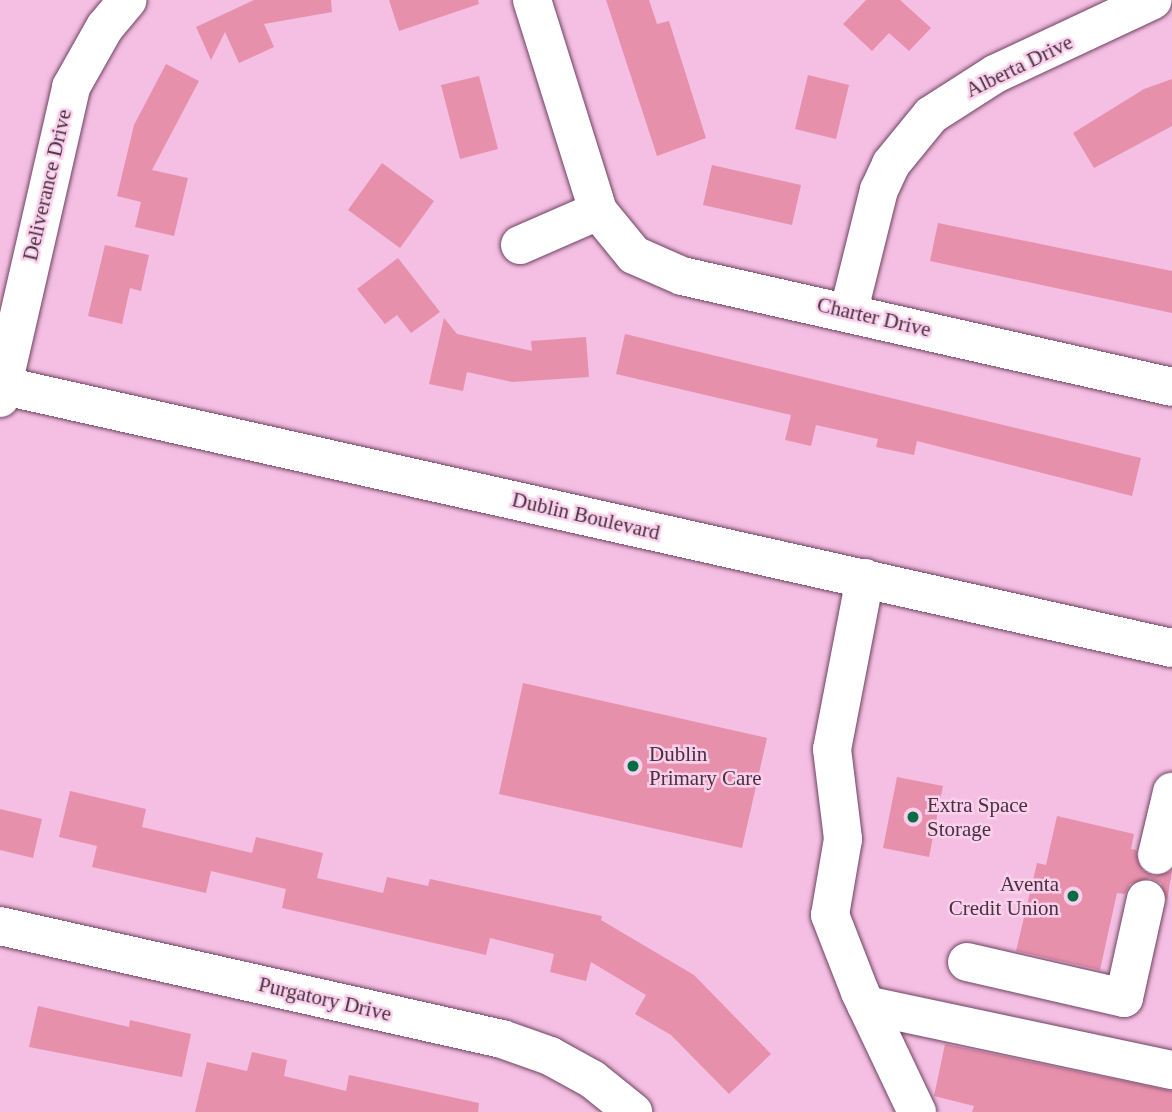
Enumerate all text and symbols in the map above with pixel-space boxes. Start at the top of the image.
street label: Alberta Drive [961,29,1077,103]
street label: Deliverance Drive [17,107,77,263]
street label: Charter Drive [815,292,933,342]
street label: Dublin Boulevard [510,487,662,545]
place label: Dublin Primary Care [649,741,762,791]
marker: Dublin Primary Care [623,756,643,776]
place label: Extra Space Storage [927,792,1028,842]
marker: Extra Space Storage [905,809,921,825]
place label: Aventa Credit Union [949,871,1059,921]
marker: Aventa Credit Union [1065,888,1081,904]
street label: Purgatory Drive [256,971,394,1027]

